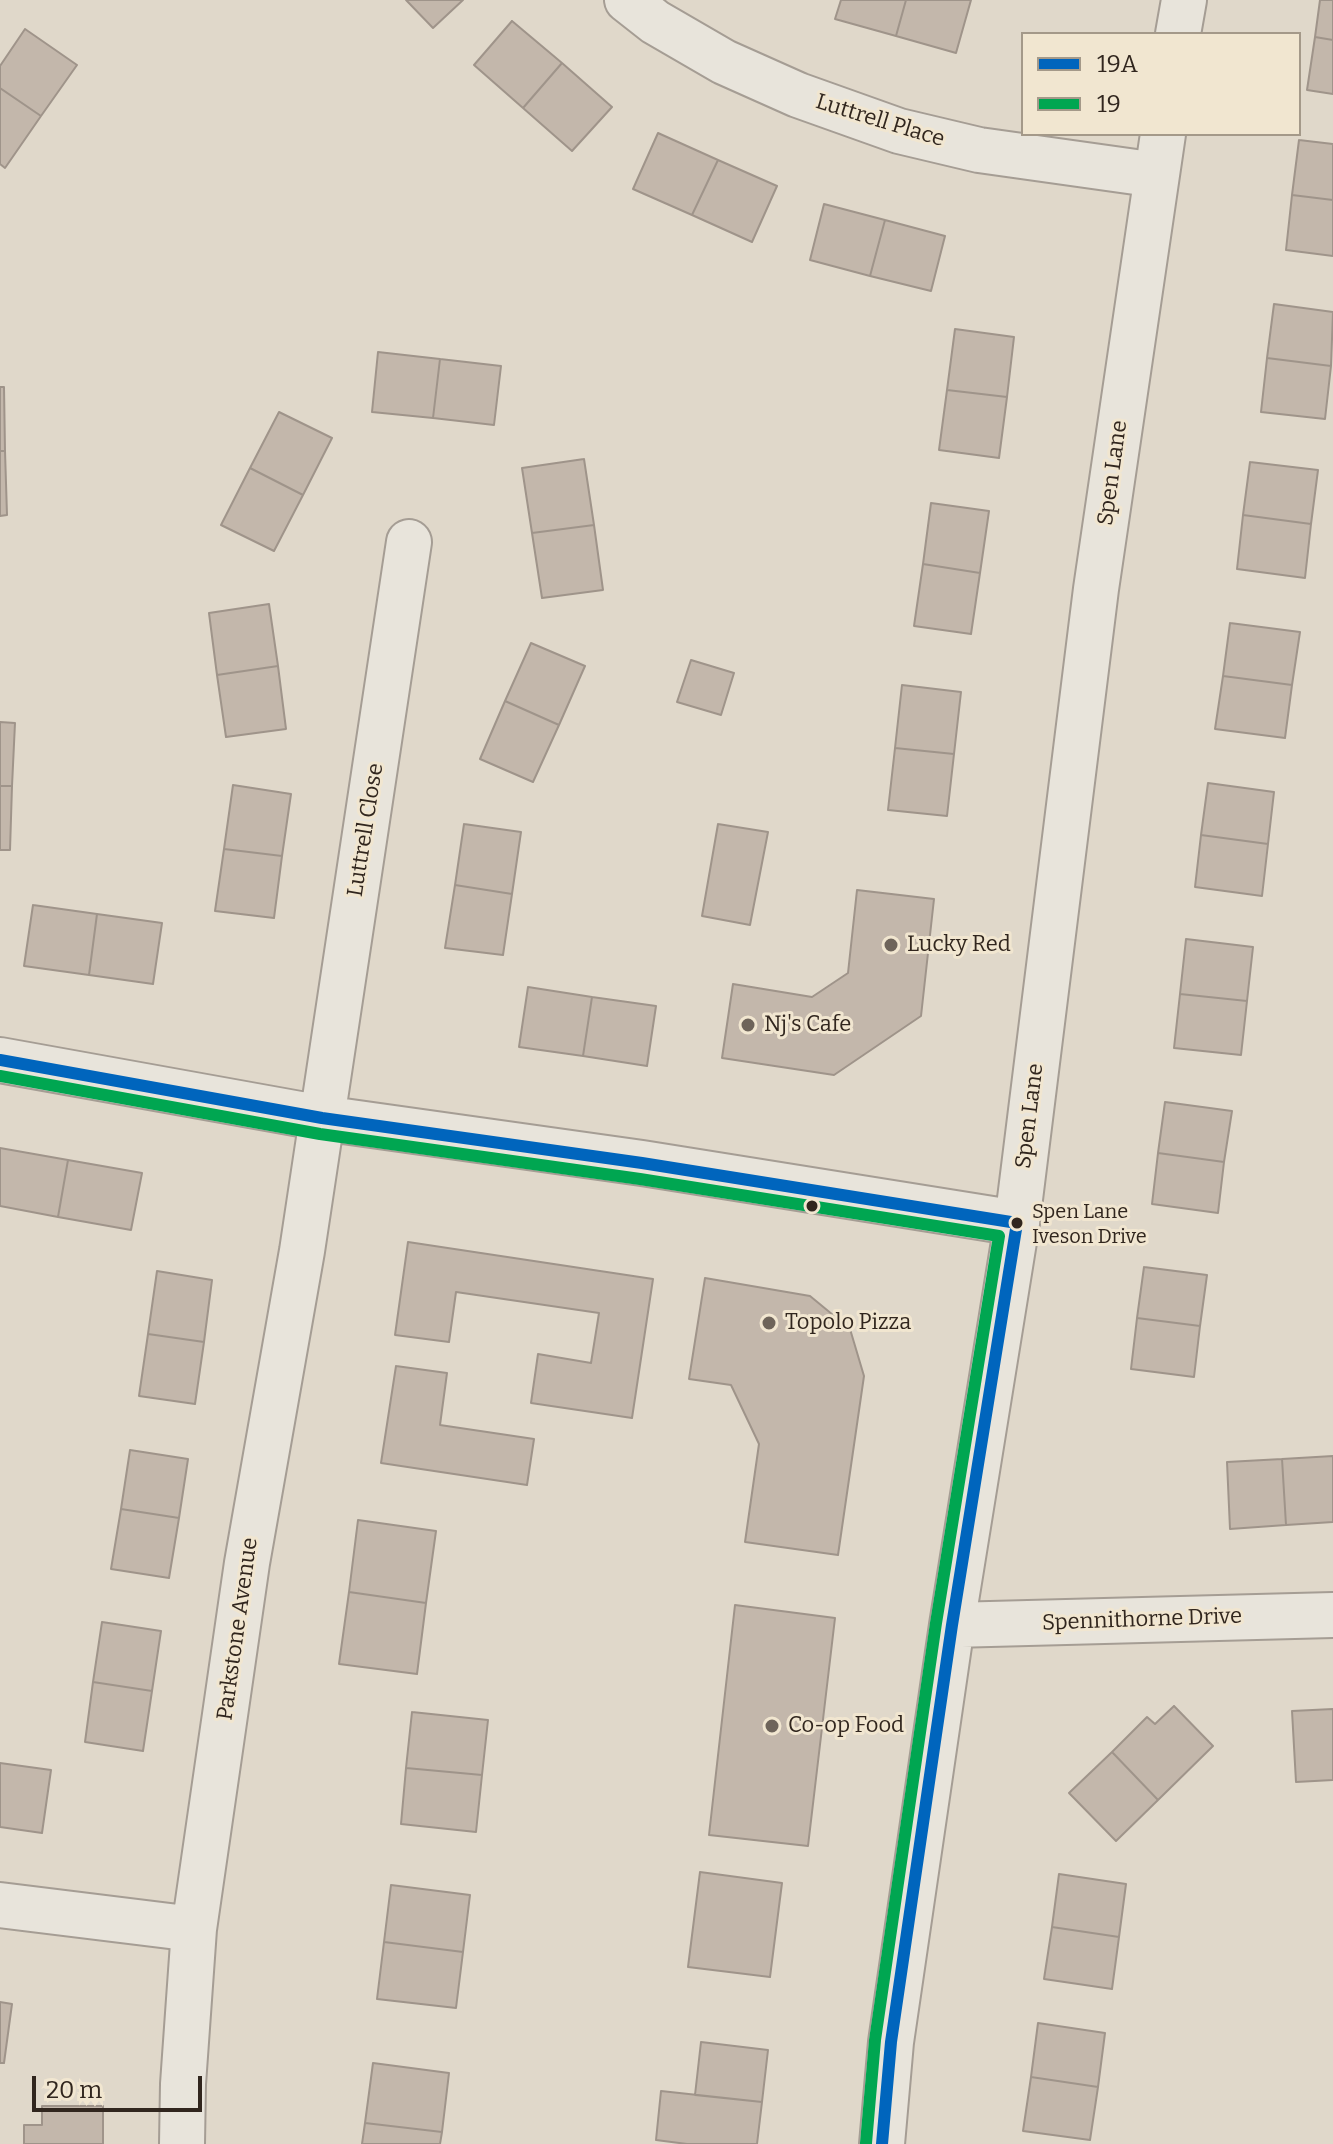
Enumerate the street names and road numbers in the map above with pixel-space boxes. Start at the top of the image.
street label: Luttrell Place [812,89,948,153]
street label: Spen Lane [1093,419,1133,527]
street label: Luttrell Close [342,761,390,899]
street label: Spen Lane [1010,1062,1050,1170]
street label: Parkstone Avenue [212,1536,264,1722]
street label: Spennithorne Drive [1042,1603,1242,1637]

